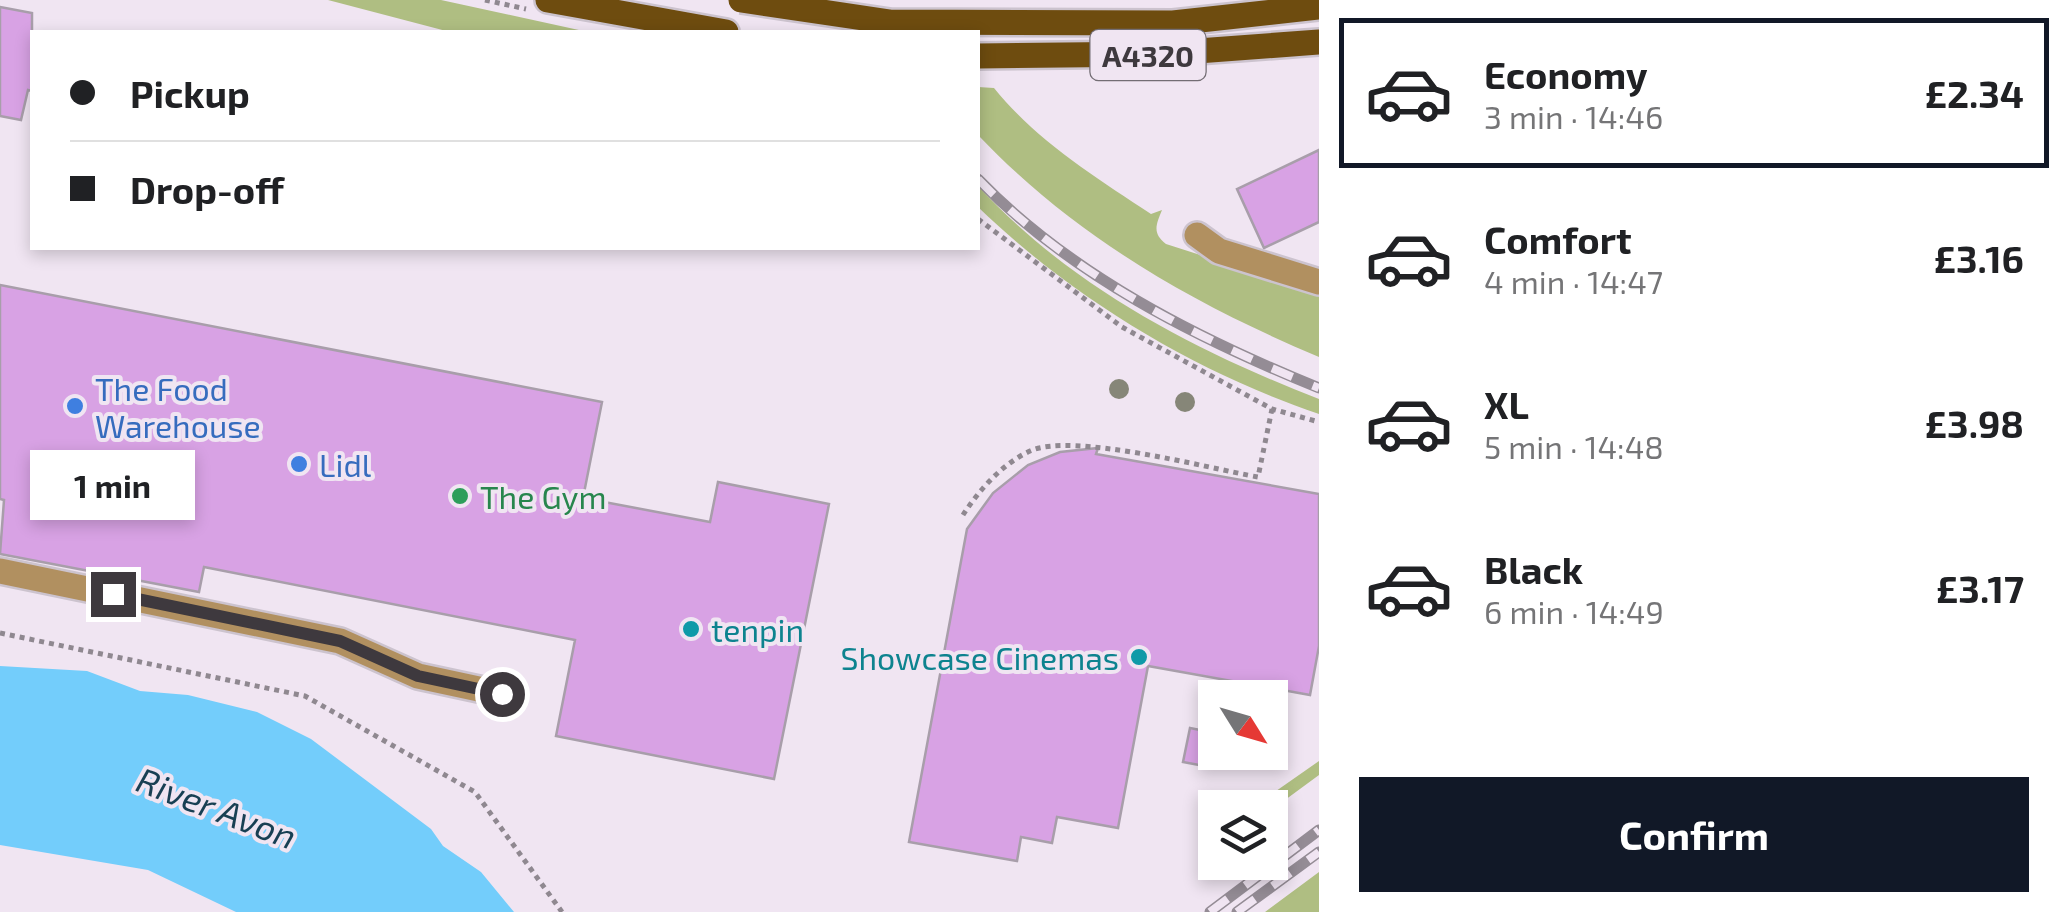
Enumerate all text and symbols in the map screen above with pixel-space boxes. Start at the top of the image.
road number: A4320 [1090,30,1206,80]
icon: car [1364,48,1454,138]
text: Economy [1484,51,1648,97]
text: Pickup [130,70,250,116]
text: £2.34 [1925,70,2024,116]
text: 3 min · 14:46 [1484,97,1663,135]
text: Drop-off [130,166,284,212]
icon: car [1364,213,1454,303]
text: Comfort [1484,216,1632,262]
text: £3.16 [1934,235,2024,281]
text: 4 min · 14:47 [1484,262,1663,300]
place label: The Food Warehouse [95,369,261,444]
icon: car [1364,378,1454,468]
text: XL [1484,381,1529,427]
marker: The Food Warehouse [64,395,86,417]
text: £3.98 [1925,400,2024,446]
text: 5 min · 14:48 [1484,427,1664,465]
place label: Lidl [319,445,372,483]
callout: 1 min [31,449,196,519]
marker: Lidl [288,453,310,475]
text: 1 min [74,466,151,504]
place label: The Gym [480,477,607,515]
marker: The Gym [449,485,471,507]
icon: car [1364,543,1454,633]
text: Black [1484,546,1583,592]
text: £3.17 [1936,565,2024,611]
route end [91,572,136,617]
text: 6 min · 14:49 [1484,592,1664,630]
place label: tenpin [711,610,804,648]
marker: tenpin [680,618,702,640]
place label: Showcase Cinemas [841,638,1119,676]
marker: Showcase Cinemas [1128,646,1150,668]
route start [480,672,525,717]
north arrow [1198,680,1288,770]
map controls [1198,680,1288,880]
water label: River Avon [131,757,303,857]
button: Confirm [1359,777,2029,892]
button: layers [1198,790,1288,880]

